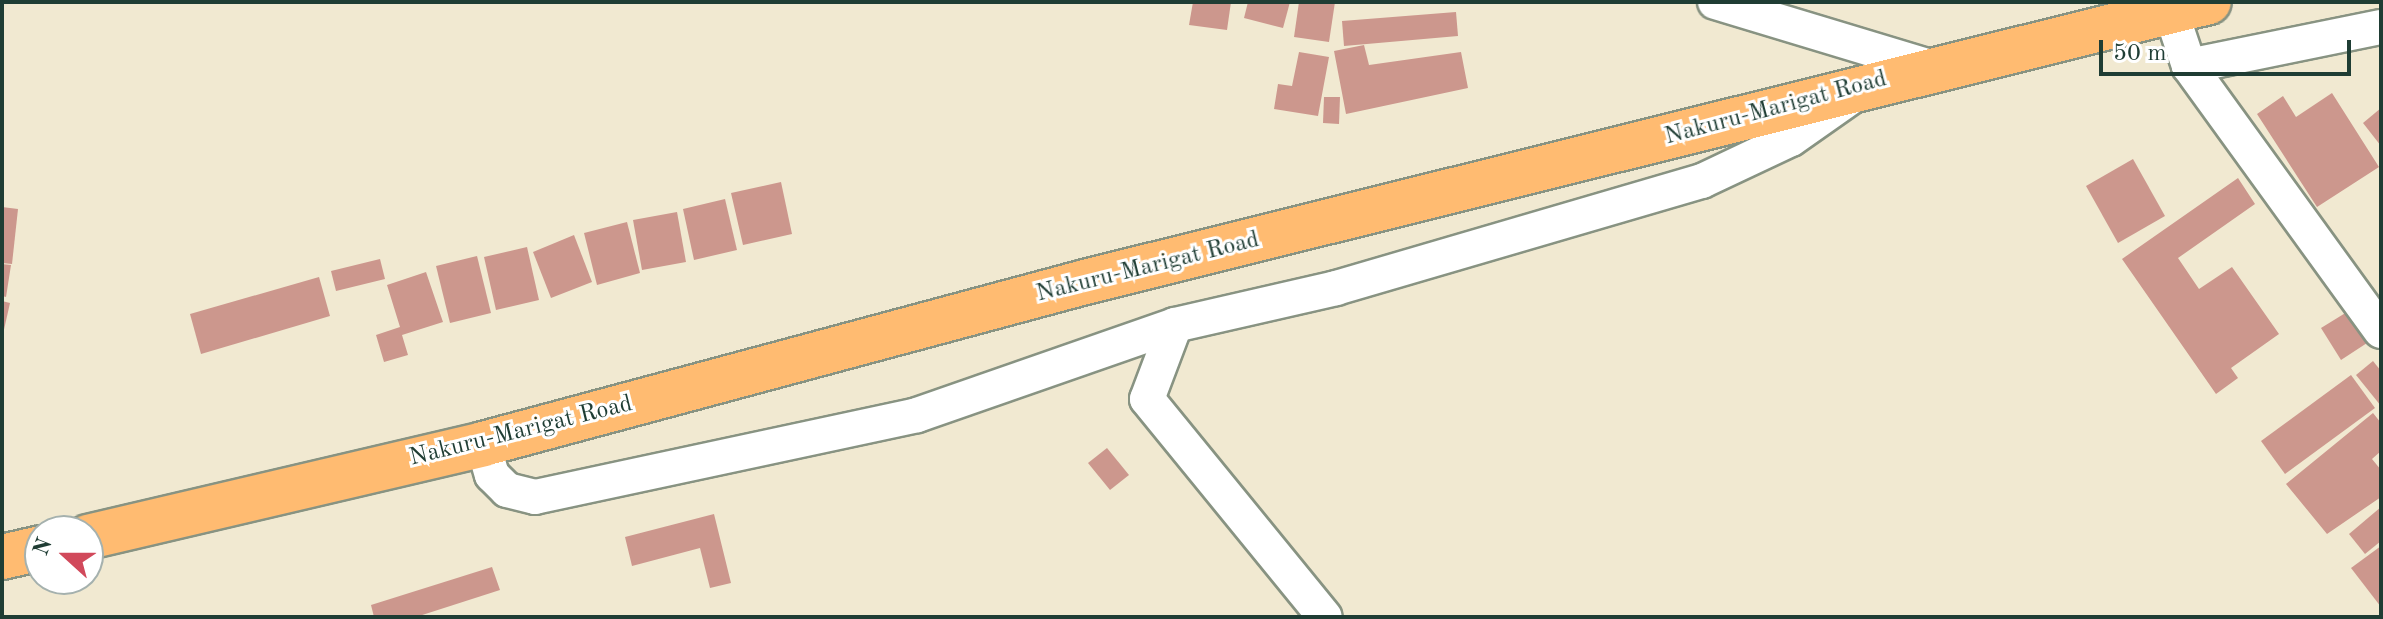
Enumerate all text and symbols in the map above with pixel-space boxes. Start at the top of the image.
scale bar [2103,24,2355,74]
text: 50 m [2113,42,2167,66]
street label: Nakuru-Marigat Road [1662,65,1890,153]
street label: Nakuru-Marigat Road [1033,226,1263,310]
street label: Nakuru-Marigat Road [406,390,636,474]
north arrow [24,515,104,595]
text: N [30,535,57,559]

